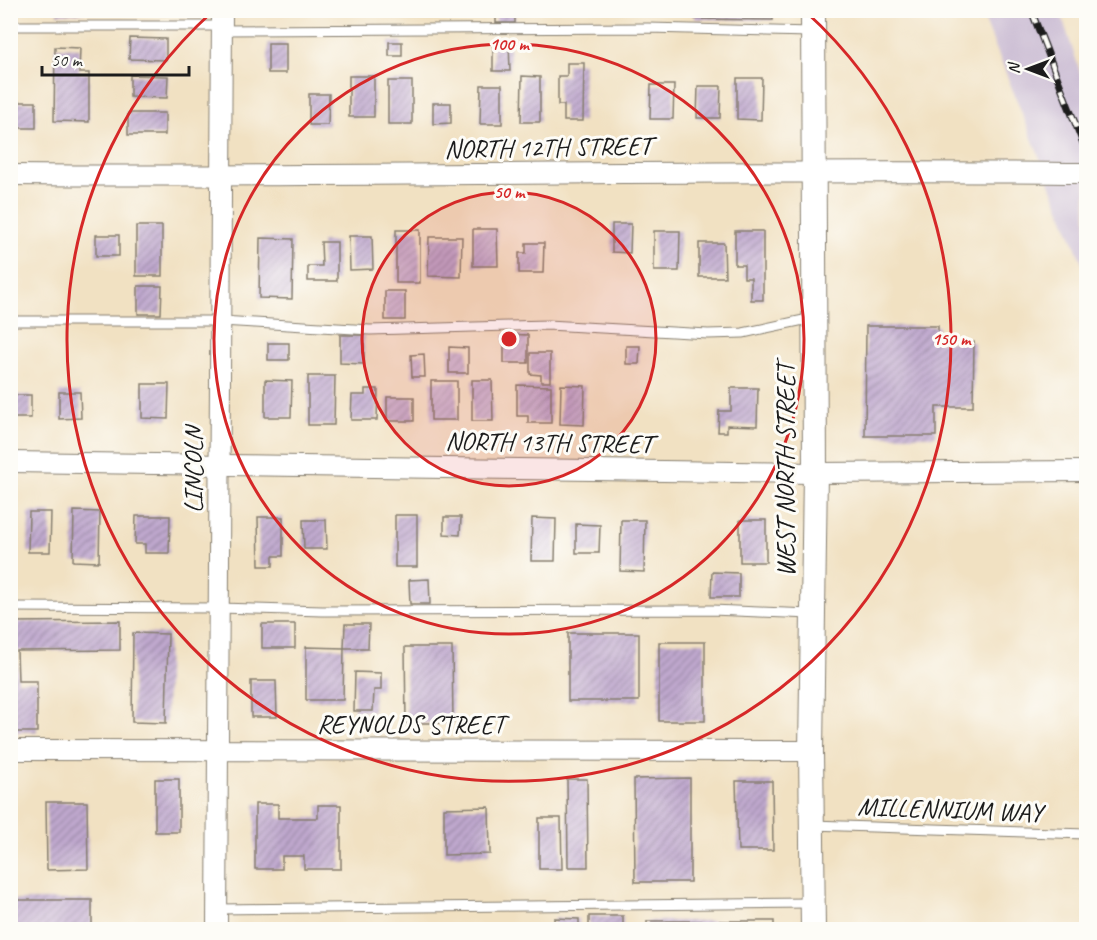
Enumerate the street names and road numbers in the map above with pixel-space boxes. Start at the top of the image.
street label: NORTH 12TH STREET [444,129,659,166]
street label: WEST NORTH STREET [769,357,802,577]
street label: LINCOLN [177,423,210,513]
street label: NORTH 13TH STREET [445,424,660,461]
street label: REYNOLDS STREET [317,708,510,741]
street label: MILLENNIUM WAY [857,790,1047,829]

